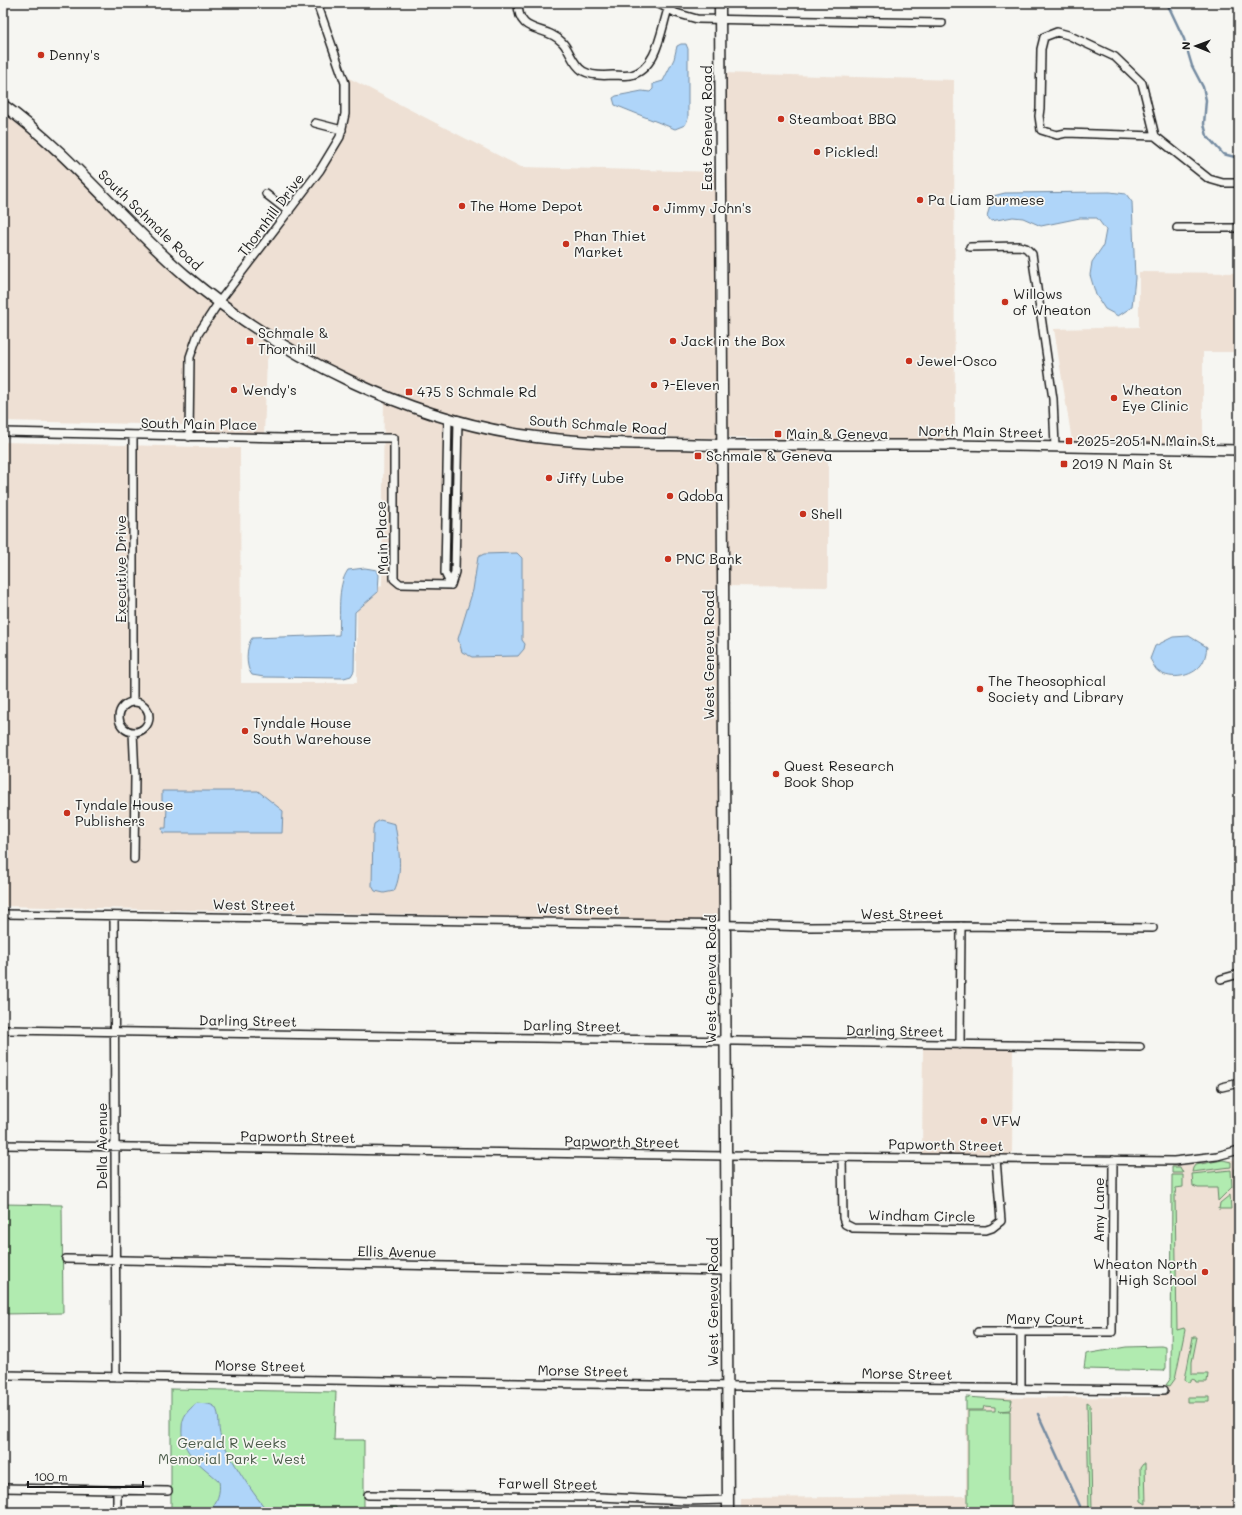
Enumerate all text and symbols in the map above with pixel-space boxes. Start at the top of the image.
north arrow [1176,26,1216,66]
text: N [1178,42,1193,50]
place label: Denny's [49,45,100,64]
marker: Denny's [36,50,46,60]
street label: East Geneva Road [697,65,716,191]
place label: Steamboat BBQ [789,109,897,128]
marker: Steamboat BBQ [776,114,786,124]
place label: Pickled! [825,142,878,161]
marker: Pickled! [812,147,822,157]
street label: South Schmale Road [94,165,207,274]
street label: Thornhill Drive [233,169,308,260]
place label: Pa Liam Burmese [928,190,1044,209]
marker: Pa Liam Burmese [915,195,925,205]
place label: The Home Depot [470,196,583,215]
place label: Jimmy John's [664,198,752,217]
marker: The Home Depot [457,201,467,211]
marker: Jimmy John's [651,203,661,213]
place label: Phan Thiet Market [574,226,646,261]
marker: Phan Thiet Market [561,239,571,249]
place label: Willows of Wheaton [1013,284,1091,319]
marker: Willows of Wheaton [1000,297,1010,307]
place label: Schmale & Thornhill [258,323,329,358]
place label: Jack in the Box [681,331,785,350]
marker: Schmale & Thornhill [245,336,255,346]
marker: Jack in the Box [668,336,678,346]
place label: Jewel-Osco [917,351,997,370]
marker: Jewel-Osco [904,356,914,366]
place label: 7-Eleven [662,375,720,394]
place label: Wendy's [242,380,297,399]
marker: 7-Eleven [649,380,659,390]
place label: Wheaton Eye Clinic [1122,380,1189,415]
place label: 475 S Schmale Rd [417,382,537,401]
marker: Wendy's [229,385,239,395]
marker: 475 S Schmale Rd [404,387,414,397]
marker: Wheaton Eye Clinic [1109,393,1119,403]
street label: South Schmale Road [529,410,668,439]
street label: South Main Place [141,413,257,434]
street label: North Main Street [918,421,1044,442]
place label: Main & Geneva [786,424,889,443]
marker: Main & Geneva [773,429,783,439]
place label: 2025-2051 N Main St [1077,431,1216,450]
marker: 2025-2051 N Main St [1064,436,1074,446]
place label: Schmale & Geneva [706,446,833,465]
marker: Schmale & Geneva [693,451,703,461]
place label: 2019 N Main St [1072,454,1173,473]
marker: 2019 N Main St [1059,459,1069,469]
place label: Jiffy Lube [557,468,624,487]
marker: Jiffy Lube [544,473,554,483]
place label: Qdoba [678,486,724,505]
marker: Qdoba [665,491,675,501]
street label: Main Place [371,501,392,575]
place label: Shell [811,504,842,523]
marker: Shell [798,509,808,519]
street label: Executive Drive [111,515,130,623]
place label: PNC Bank [676,549,742,568]
marker: PNC Bank [663,554,673,564]
street label: West Geneva Road [699,590,718,720]
place label: The Theosophical Society and Library [988,671,1124,706]
marker: The Theosophical Society and Library [975,684,985,694]
place label: Tyndale House South Warehouse [253,713,371,748]
marker: Tyndale House South Warehouse [240,726,250,736]
place label: Quest Research Book Shop [784,756,894,791]
marker: Quest Research Book Shop [771,769,781,779]
place label: Tyndale House Publishers [75,795,174,830]
marker: Tyndale House Publishers [62,808,72,818]
street label: West Street [212,894,296,915]
street label: West Street [536,898,620,919]
street label: West Street [861,904,943,923]
street label: West Geneva Road [701,914,720,1044]
street label: Darling Street [199,1010,297,1031]
street label: Darling Street [523,1015,621,1036]
street label: Darling Street [846,1020,944,1041]
street label: Della Avenue [92,1103,111,1189]
place label: VFW [992,1111,1021,1130]
marker: VFW [979,1116,989,1126]
street label: Papworth Street [240,1126,356,1147]
street label: Papworth Street [564,1131,680,1152]
street label: Papworth Street [888,1134,1004,1155]
street label: Amy Lane [1089,1177,1108,1243]
street label: Windham Circle [868,1205,976,1226]
street label: West Geneva Road [703,1237,722,1367]
street label: Ellis Avenue [357,1241,437,1262]
place label: Wheaton North High School [1093,1254,1197,1289]
marker: Wheaton North High School [1200,1267,1210,1277]
street label: Mary Court [1006,1309,1084,1328]
street label: Morse Street [214,1355,306,1376]
street label: Morse Street [537,1360,629,1381]
street label: Morse Street [861,1363,953,1384]
park label: Gerald R Weeks Memorial Park - West [158,1433,306,1468]
scale bar [28,1463,143,1489]
text: 100 m [34,1468,68,1484]
street label: Farwell Street [498,1473,598,1494]

